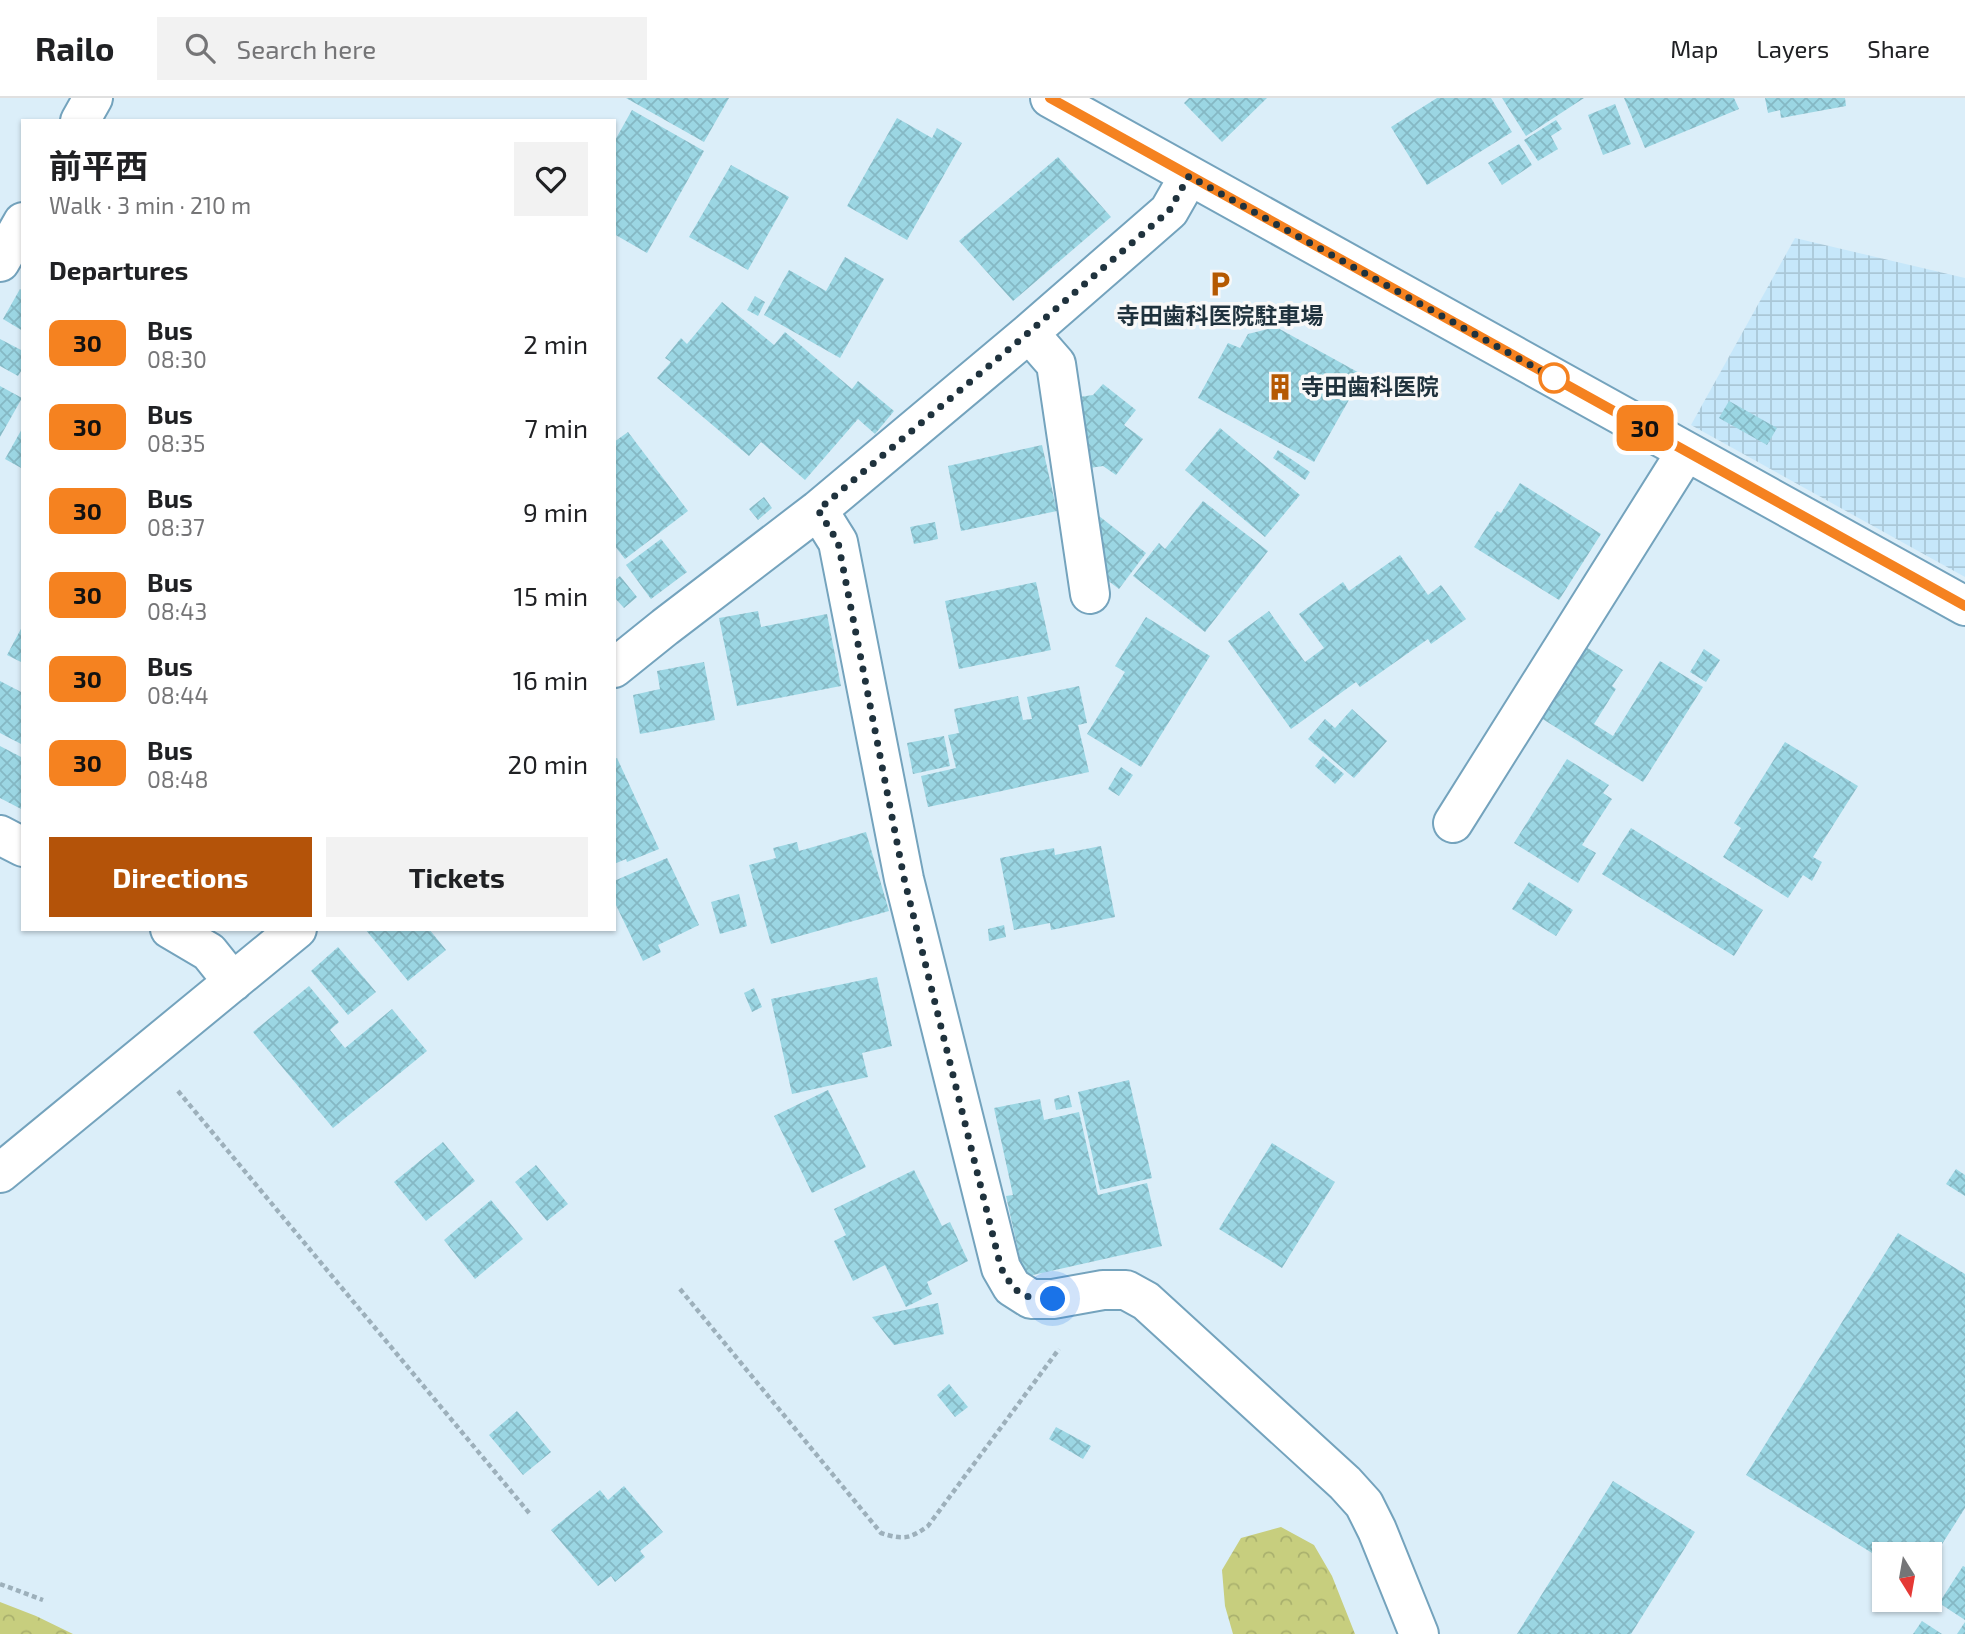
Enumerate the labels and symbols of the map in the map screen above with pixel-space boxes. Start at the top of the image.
parking icon: 寺田歯科医院駐車場 [1205,269,1235,299]
place label: 寺田歯科医院駐車場 [1117,301,1324,329]
unlabelled marker [1539,363,1569,393]
building icon: 寺田歯科医院 [1265,372,1295,402]
place label: 寺田歯科医院 [1301,372,1439,400]
line badge: 30 [1614,405,1676,451]
your location [1035,1281,1070,1316]
north arrow [1872,1542,1942,1612]

